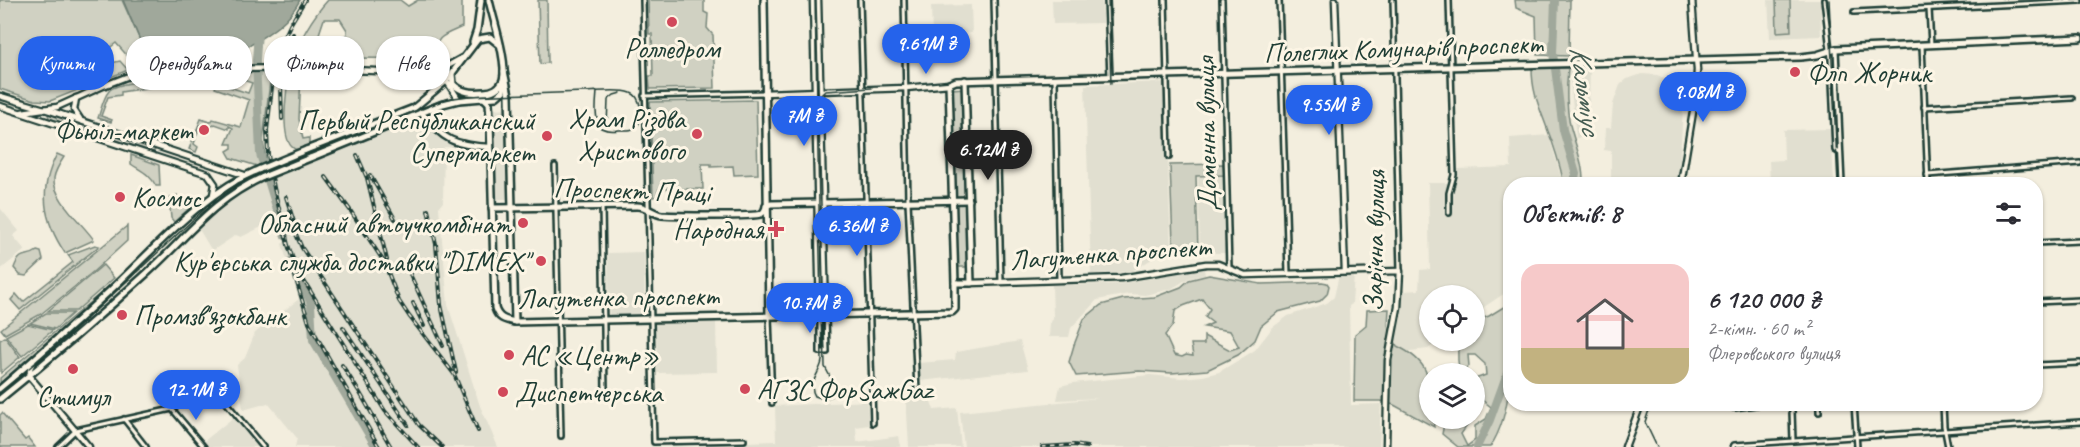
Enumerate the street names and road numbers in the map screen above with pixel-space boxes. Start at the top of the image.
street label: Полеглих Комунарів проспект [1263,26,1544,70]
street label: Доменна вулиця [1187,54,1225,211]
street label: Зарічна вулиця [1355,169,1393,312]
street label: Проспект Праці [553,170,715,210]
street label: Лагутенка проспект [1009,228,1213,277]
street label: Лагутенка проспект [517,278,721,316]

